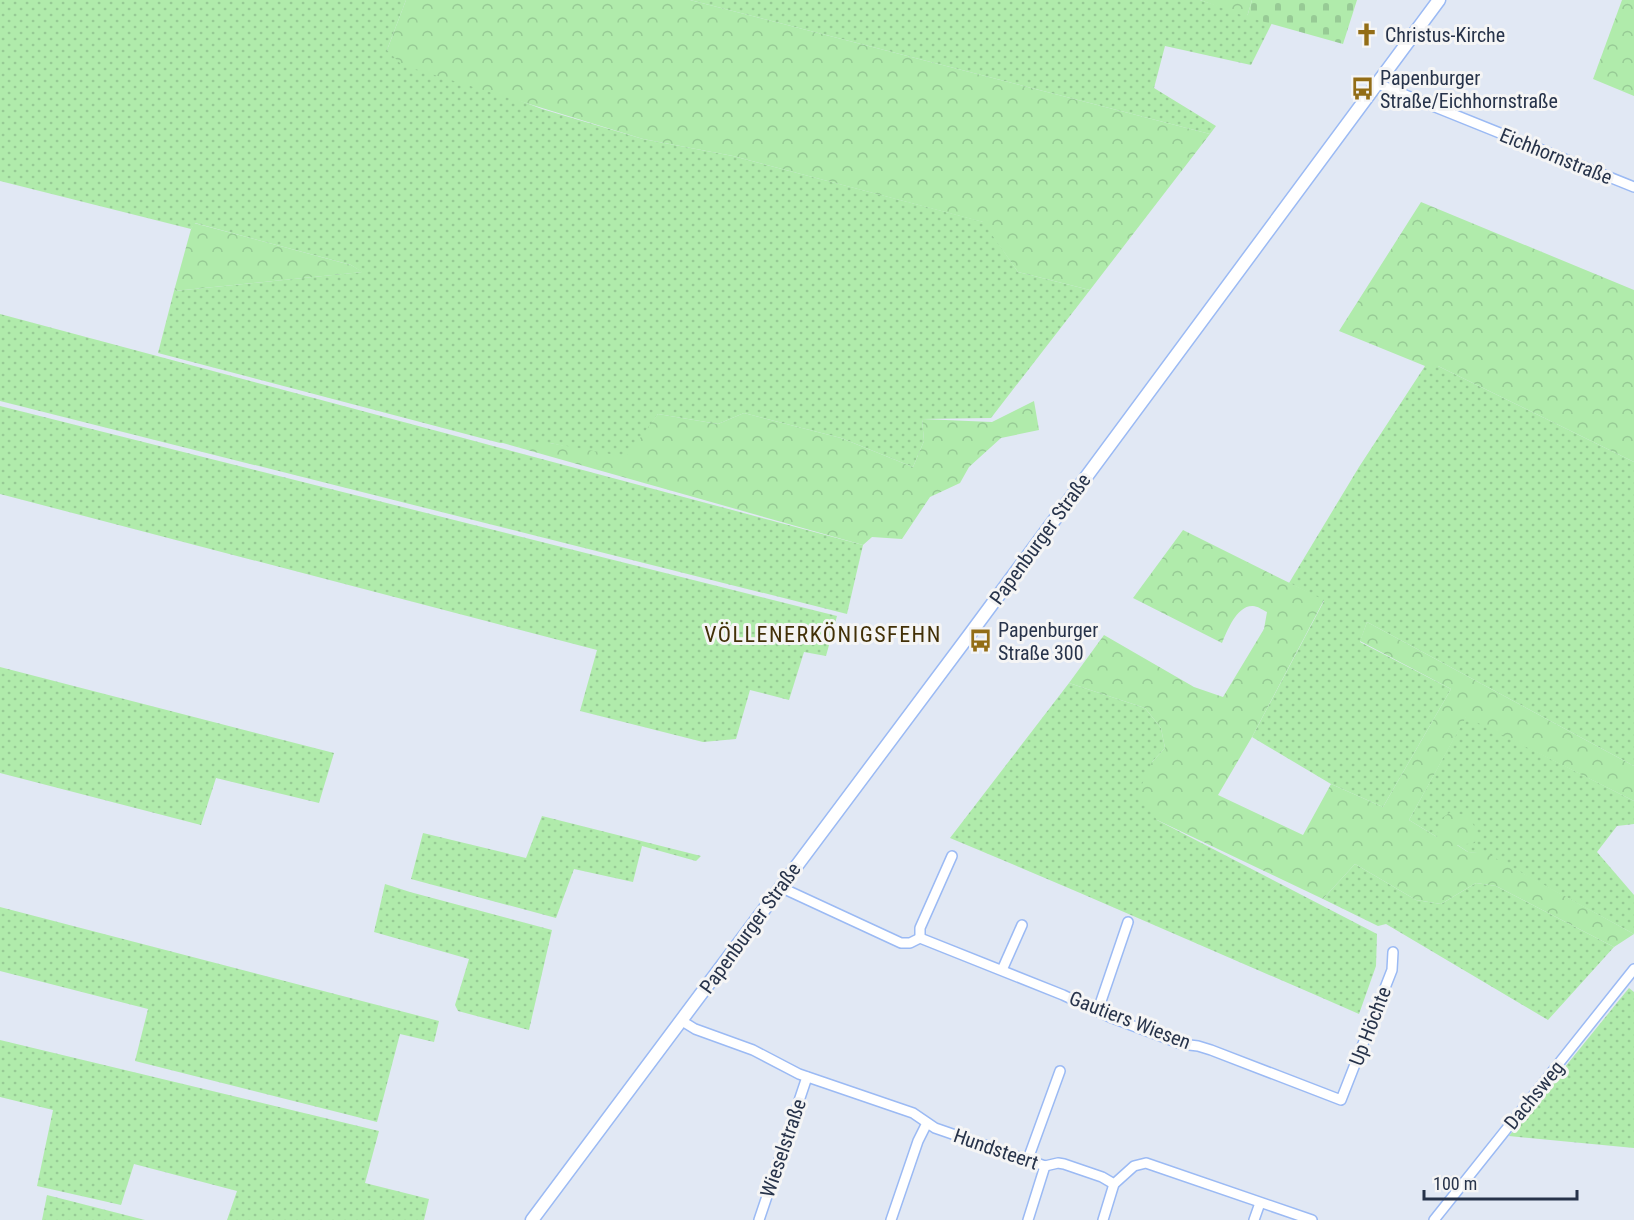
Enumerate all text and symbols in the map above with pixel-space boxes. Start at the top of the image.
church icon: Christus-Kirche [1354,22,1380,48]
place label: Christus-Kirche [1385,23,1505,47]
place label: Papenburger Straße/Eichhornstraße [1380,66,1558,113]
bus stop icon: Papenburger Straße/Eichhornstraße [1349,76,1375,102]
street label: Eichhornstraße [1496,123,1616,189]
street label: Papenburger Straße [984,469,1096,609]
place label: Papenburger Straße 300 [998,618,1098,665]
district label: VÖLLENERKÖNIGSFEHN [704,622,942,647]
bus stop icon: Papenburger Straße 300 [967,628,993,654]
street label: Papenburger Straße [694,858,806,998]
street label: Up Höchte [1344,983,1396,1069]
street label: Gautiers Wiesen [1066,986,1194,1054]
street label: Dachsweg [1499,1056,1569,1134]
street label: Wieselstraße [755,1096,811,1200]
street label: Hundsteert [951,1123,1042,1175]
scale bar [1424,1163,1577,1201]
text: 100 m [1433,1173,1477,1194]

